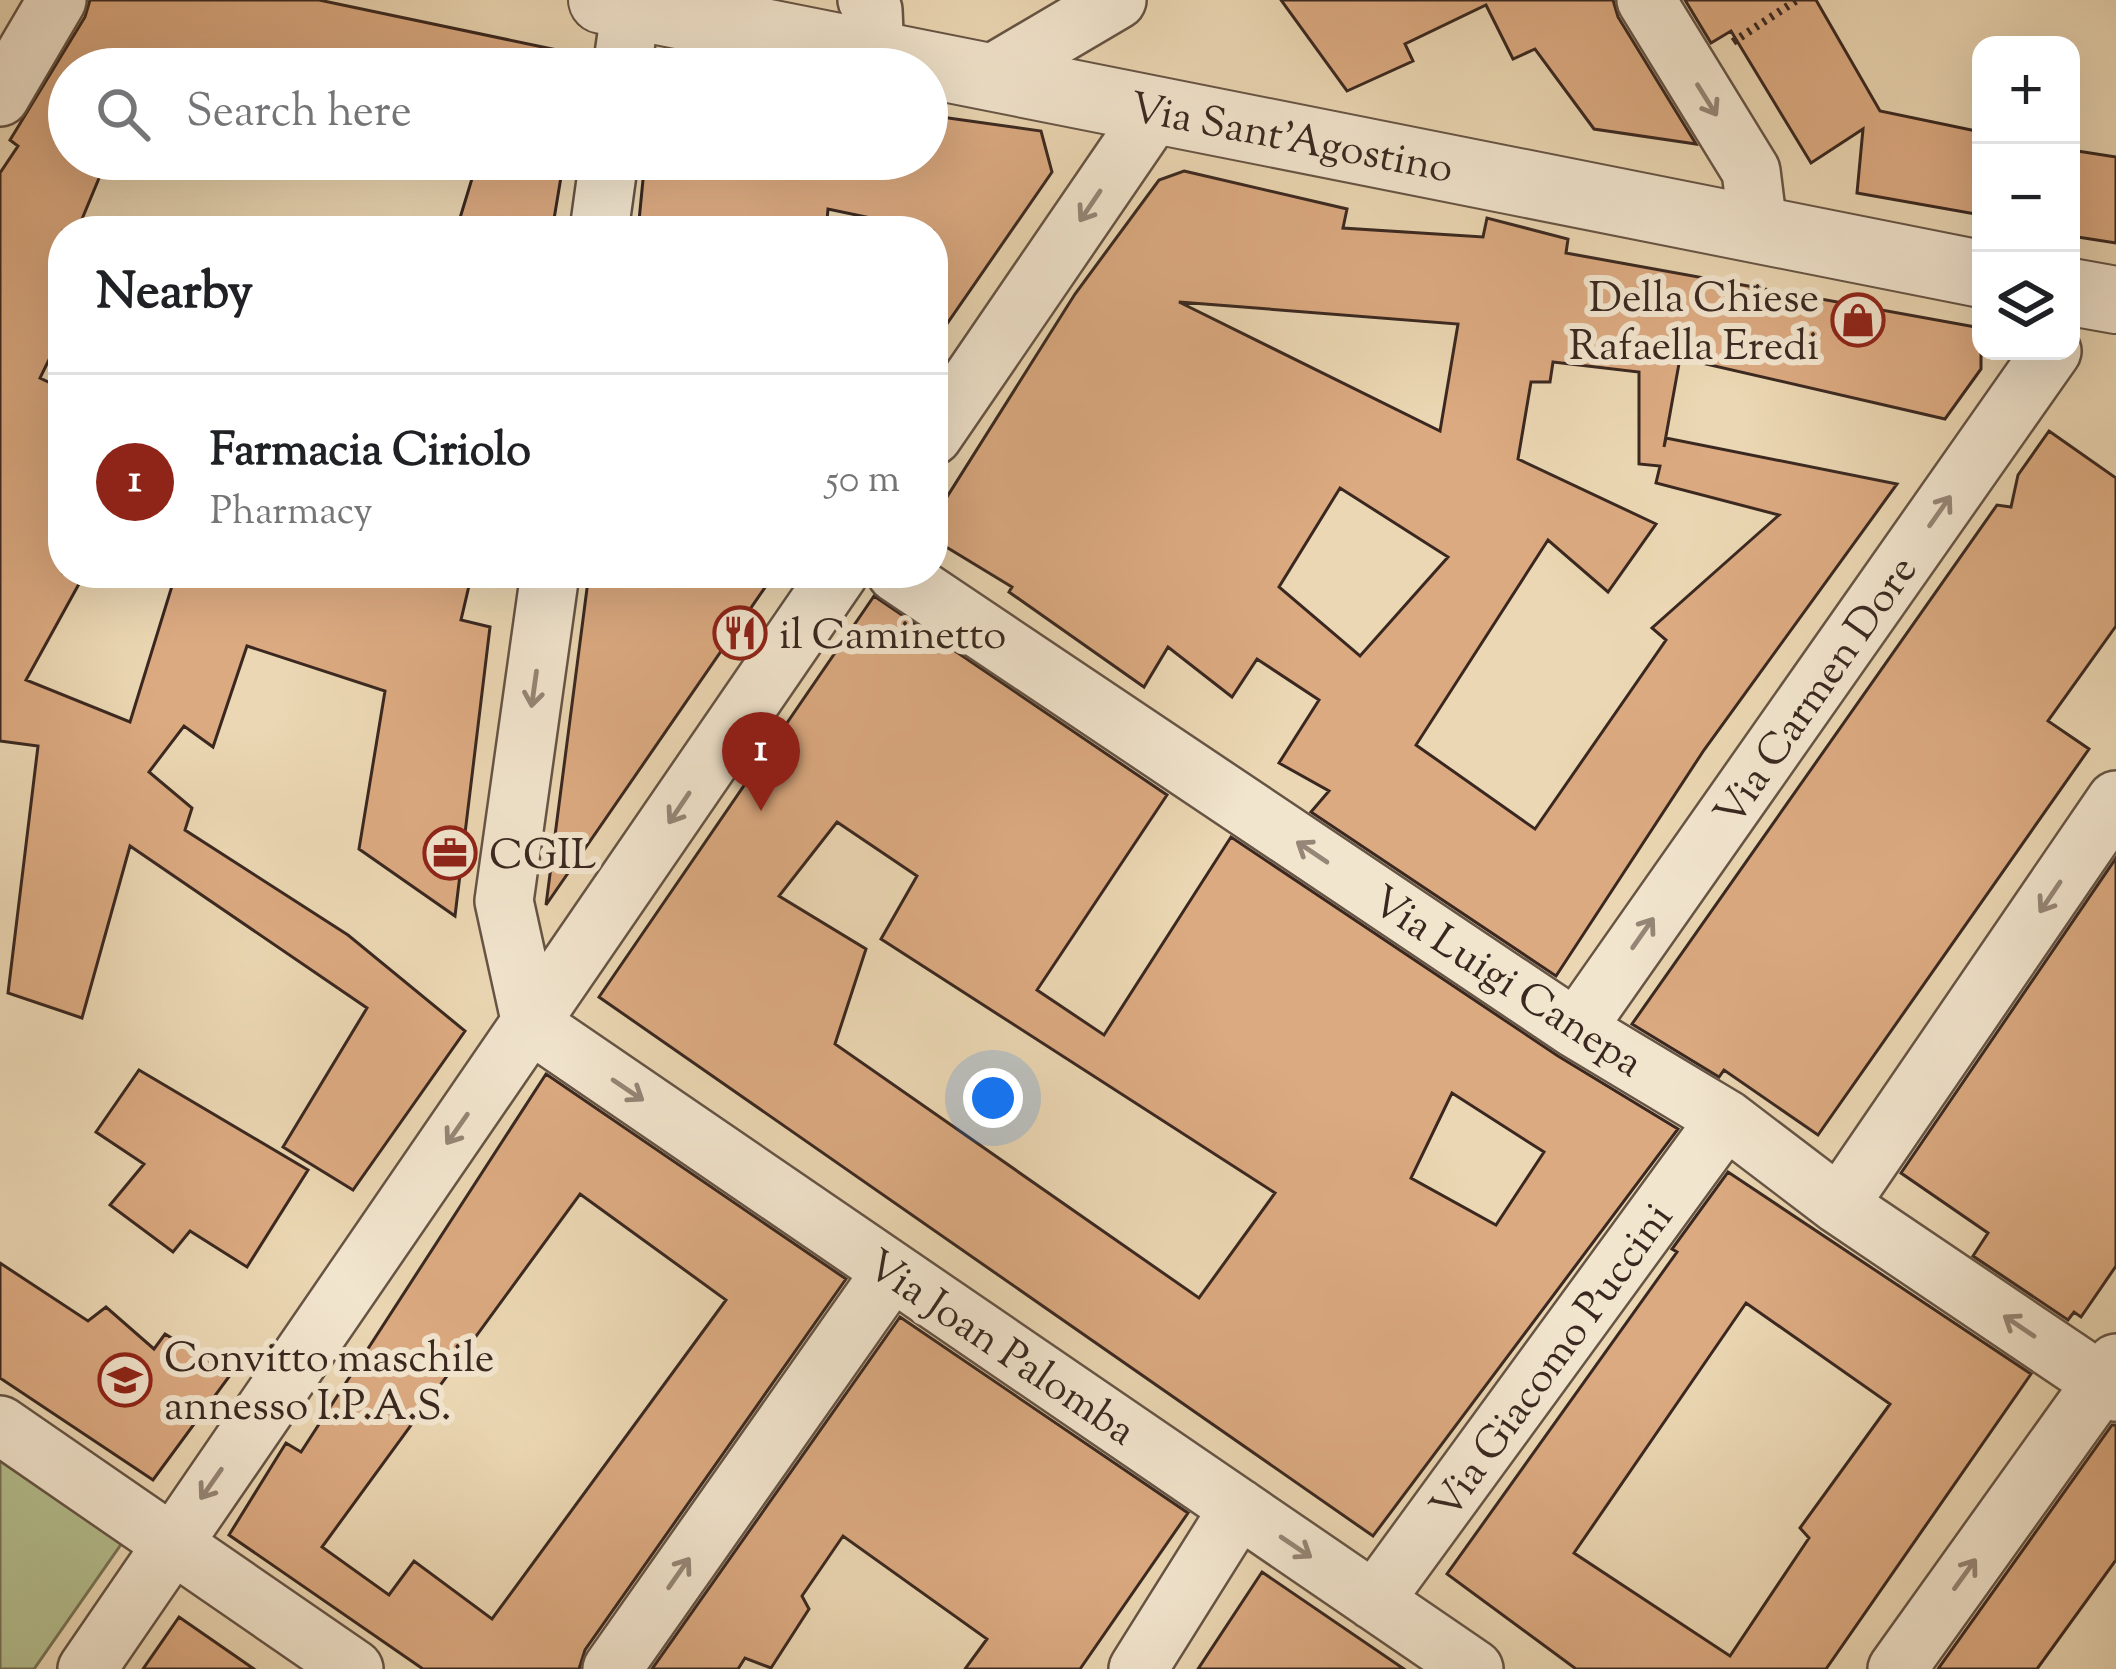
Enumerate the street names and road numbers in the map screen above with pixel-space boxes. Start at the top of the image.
street label: Via Sant'Agostino [1124,80,1458,202]
street label: Via Carmen Dore [1702,545,1934,841]
street label: Via Luigi Canepa [1358,874,1653,1095]
street label: Via Giacomo Puccini [1418,1192,1690,1534]
street label: Via Joan Palomba [853,1238,1146,1463]

